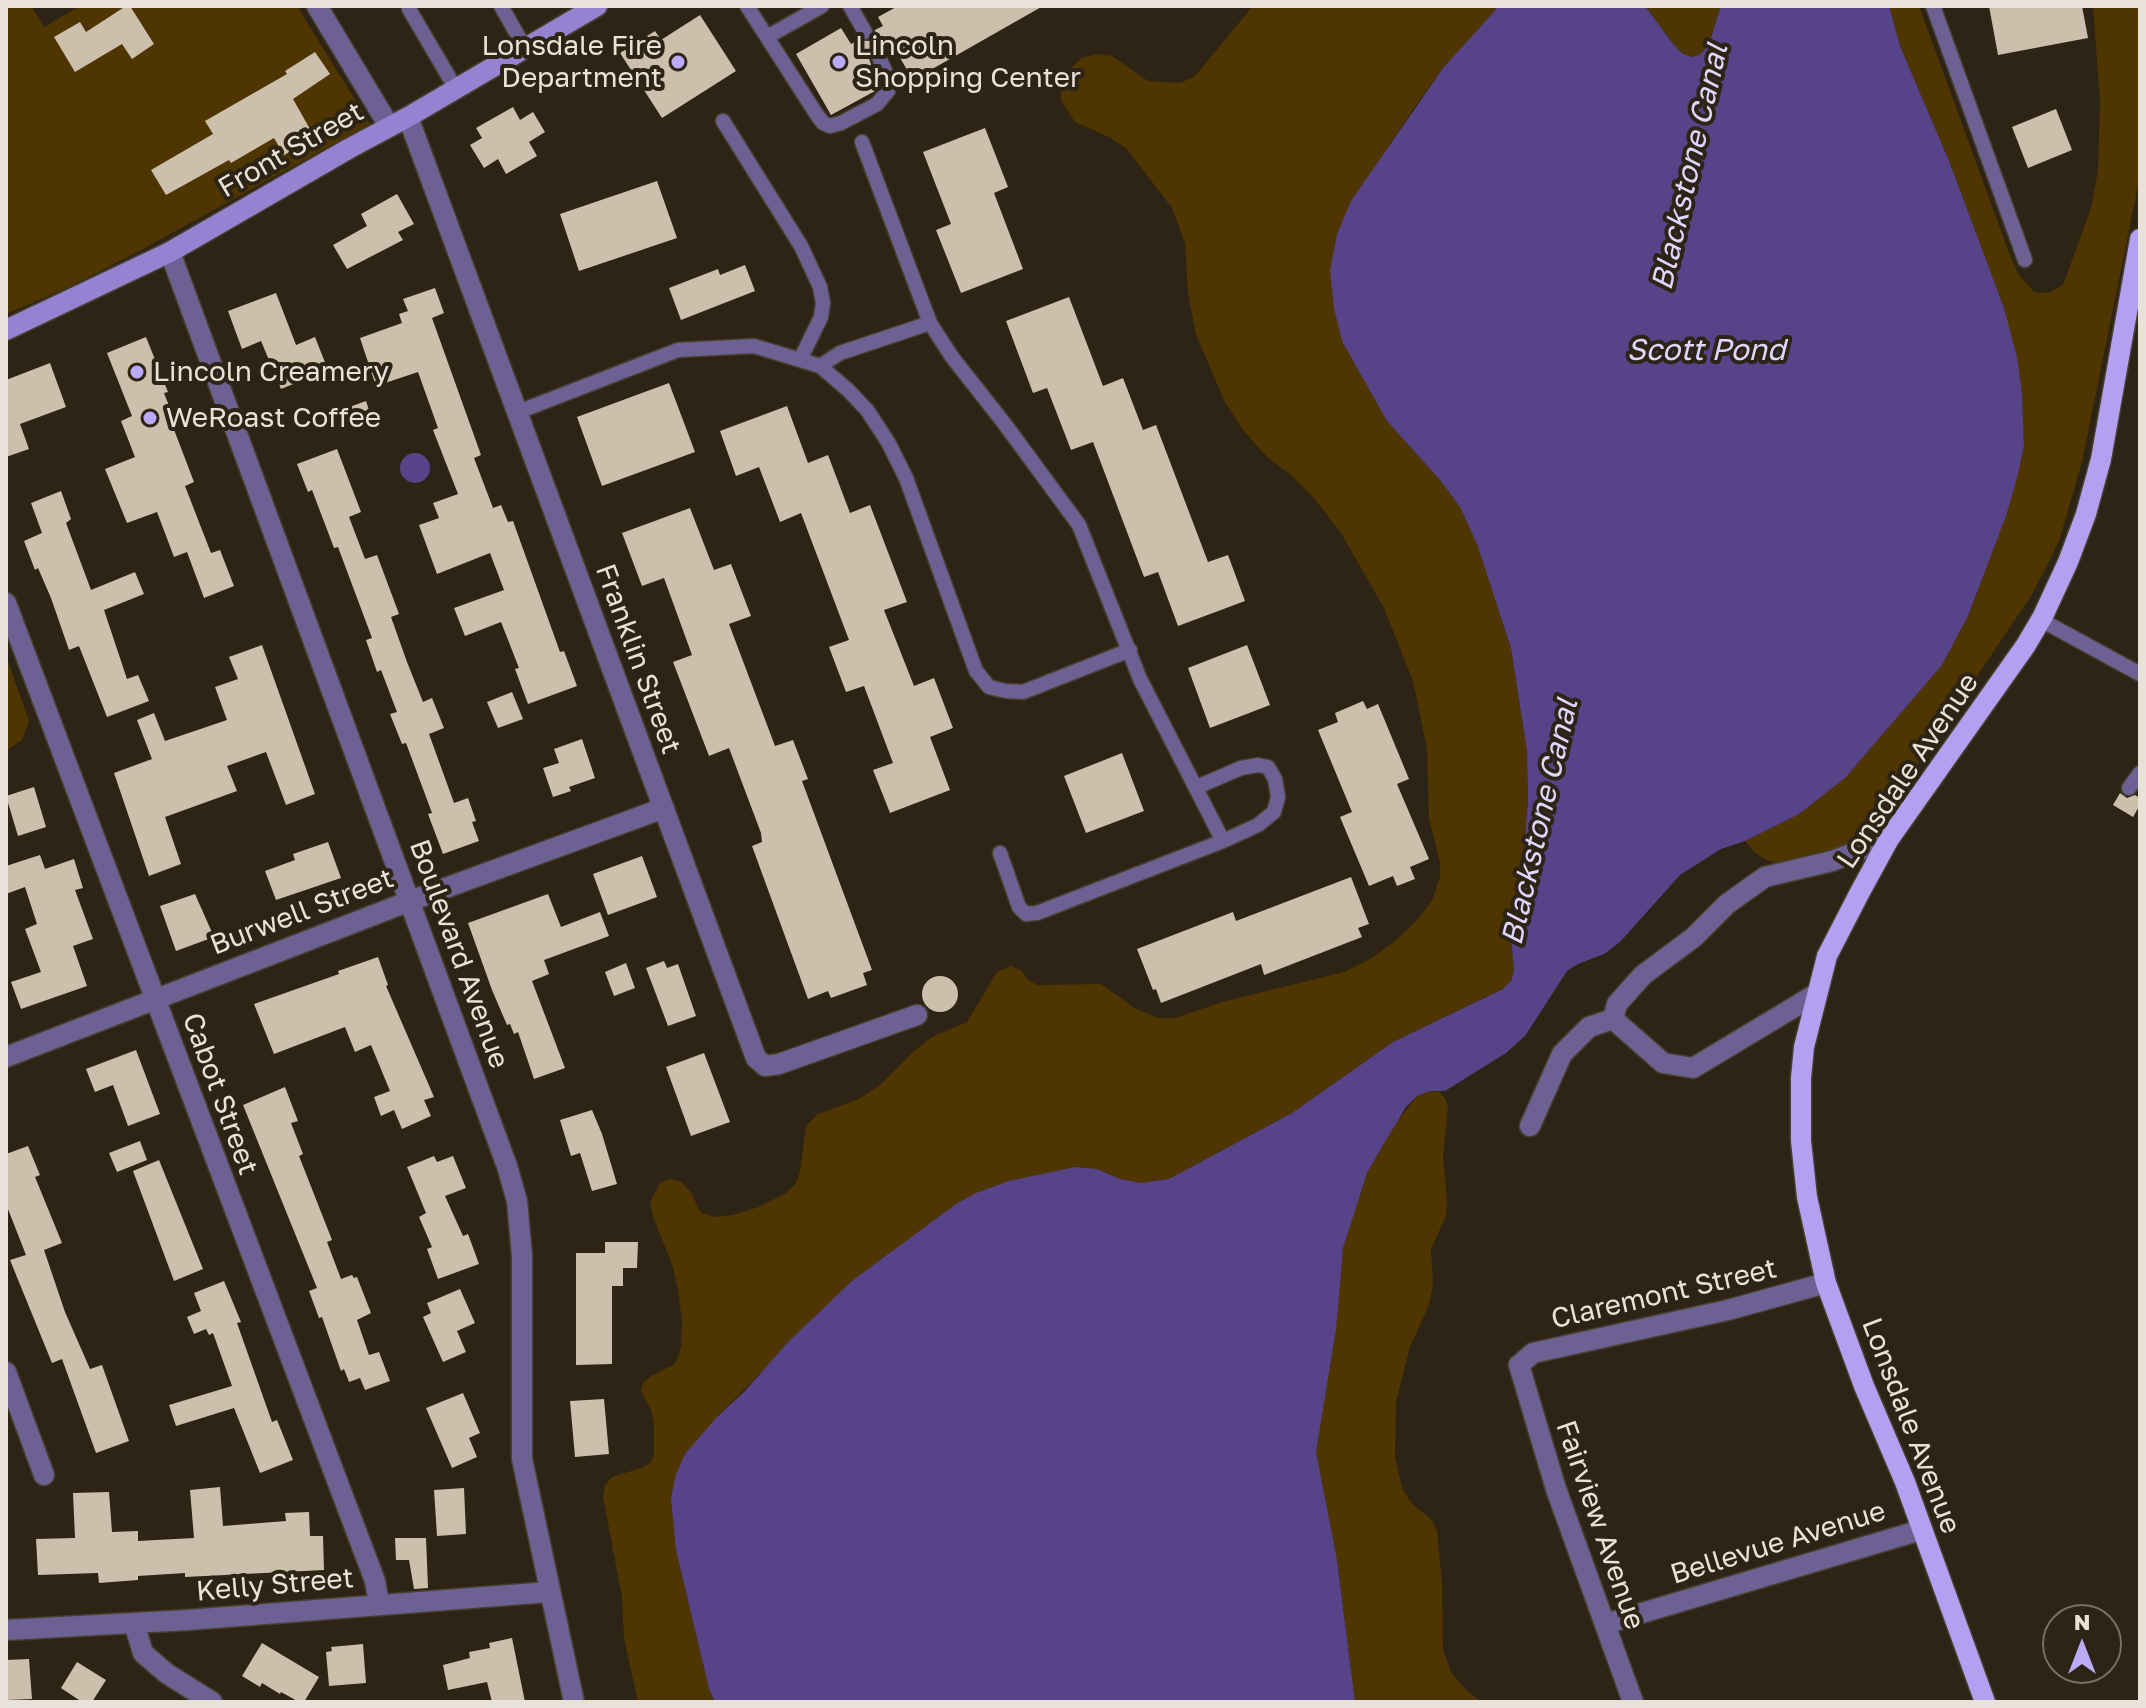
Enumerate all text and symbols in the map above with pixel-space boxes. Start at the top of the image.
place label: Lonsdale Fire Department [481,29,662,95]
place label: Lincoln Shopping Center [855,29,1081,95]
water label: Blackstone Canal [1644,40,1736,294]
marker: Lonsdale Fire Department [669,53,687,71]
marker: Lincoln Shopping Center [830,53,848,71]
street label: Front Street [212,95,370,205]
water label: Scott Pond [1627,332,1785,368]
place label: Lincoln Creamery [153,355,389,389]
marker: Lincoln Creamery [128,363,146,381]
place label: WeRoast Coffee [166,401,381,435]
marker: WeRoast Coffee [141,409,159,427]
street label: Franklin Street [588,559,688,759]
street label: Lonsdale Avenue [1830,667,1986,875]
water label: Blackstone Canal [1494,695,1586,949]
street label: Boulevard Avenue [402,835,516,1073]
street label: Burwell Street [206,862,398,962]
street label: Cabot Street [175,1008,265,1180]
street label: Claremont Street [1548,1252,1780,1336]
street label: Lonsdale Avenue [1854,1313,1968,1539]
street label: Fairview Avenue [1548,1416,1652,1634]
street label: Bellevue Avenue [1666,1494,1890,1592]
street label: Kelly Street [195,1561,355,1609]
north arrow [2042,1604,2122,1684]
text: N [2074,1608,2090,1635]

